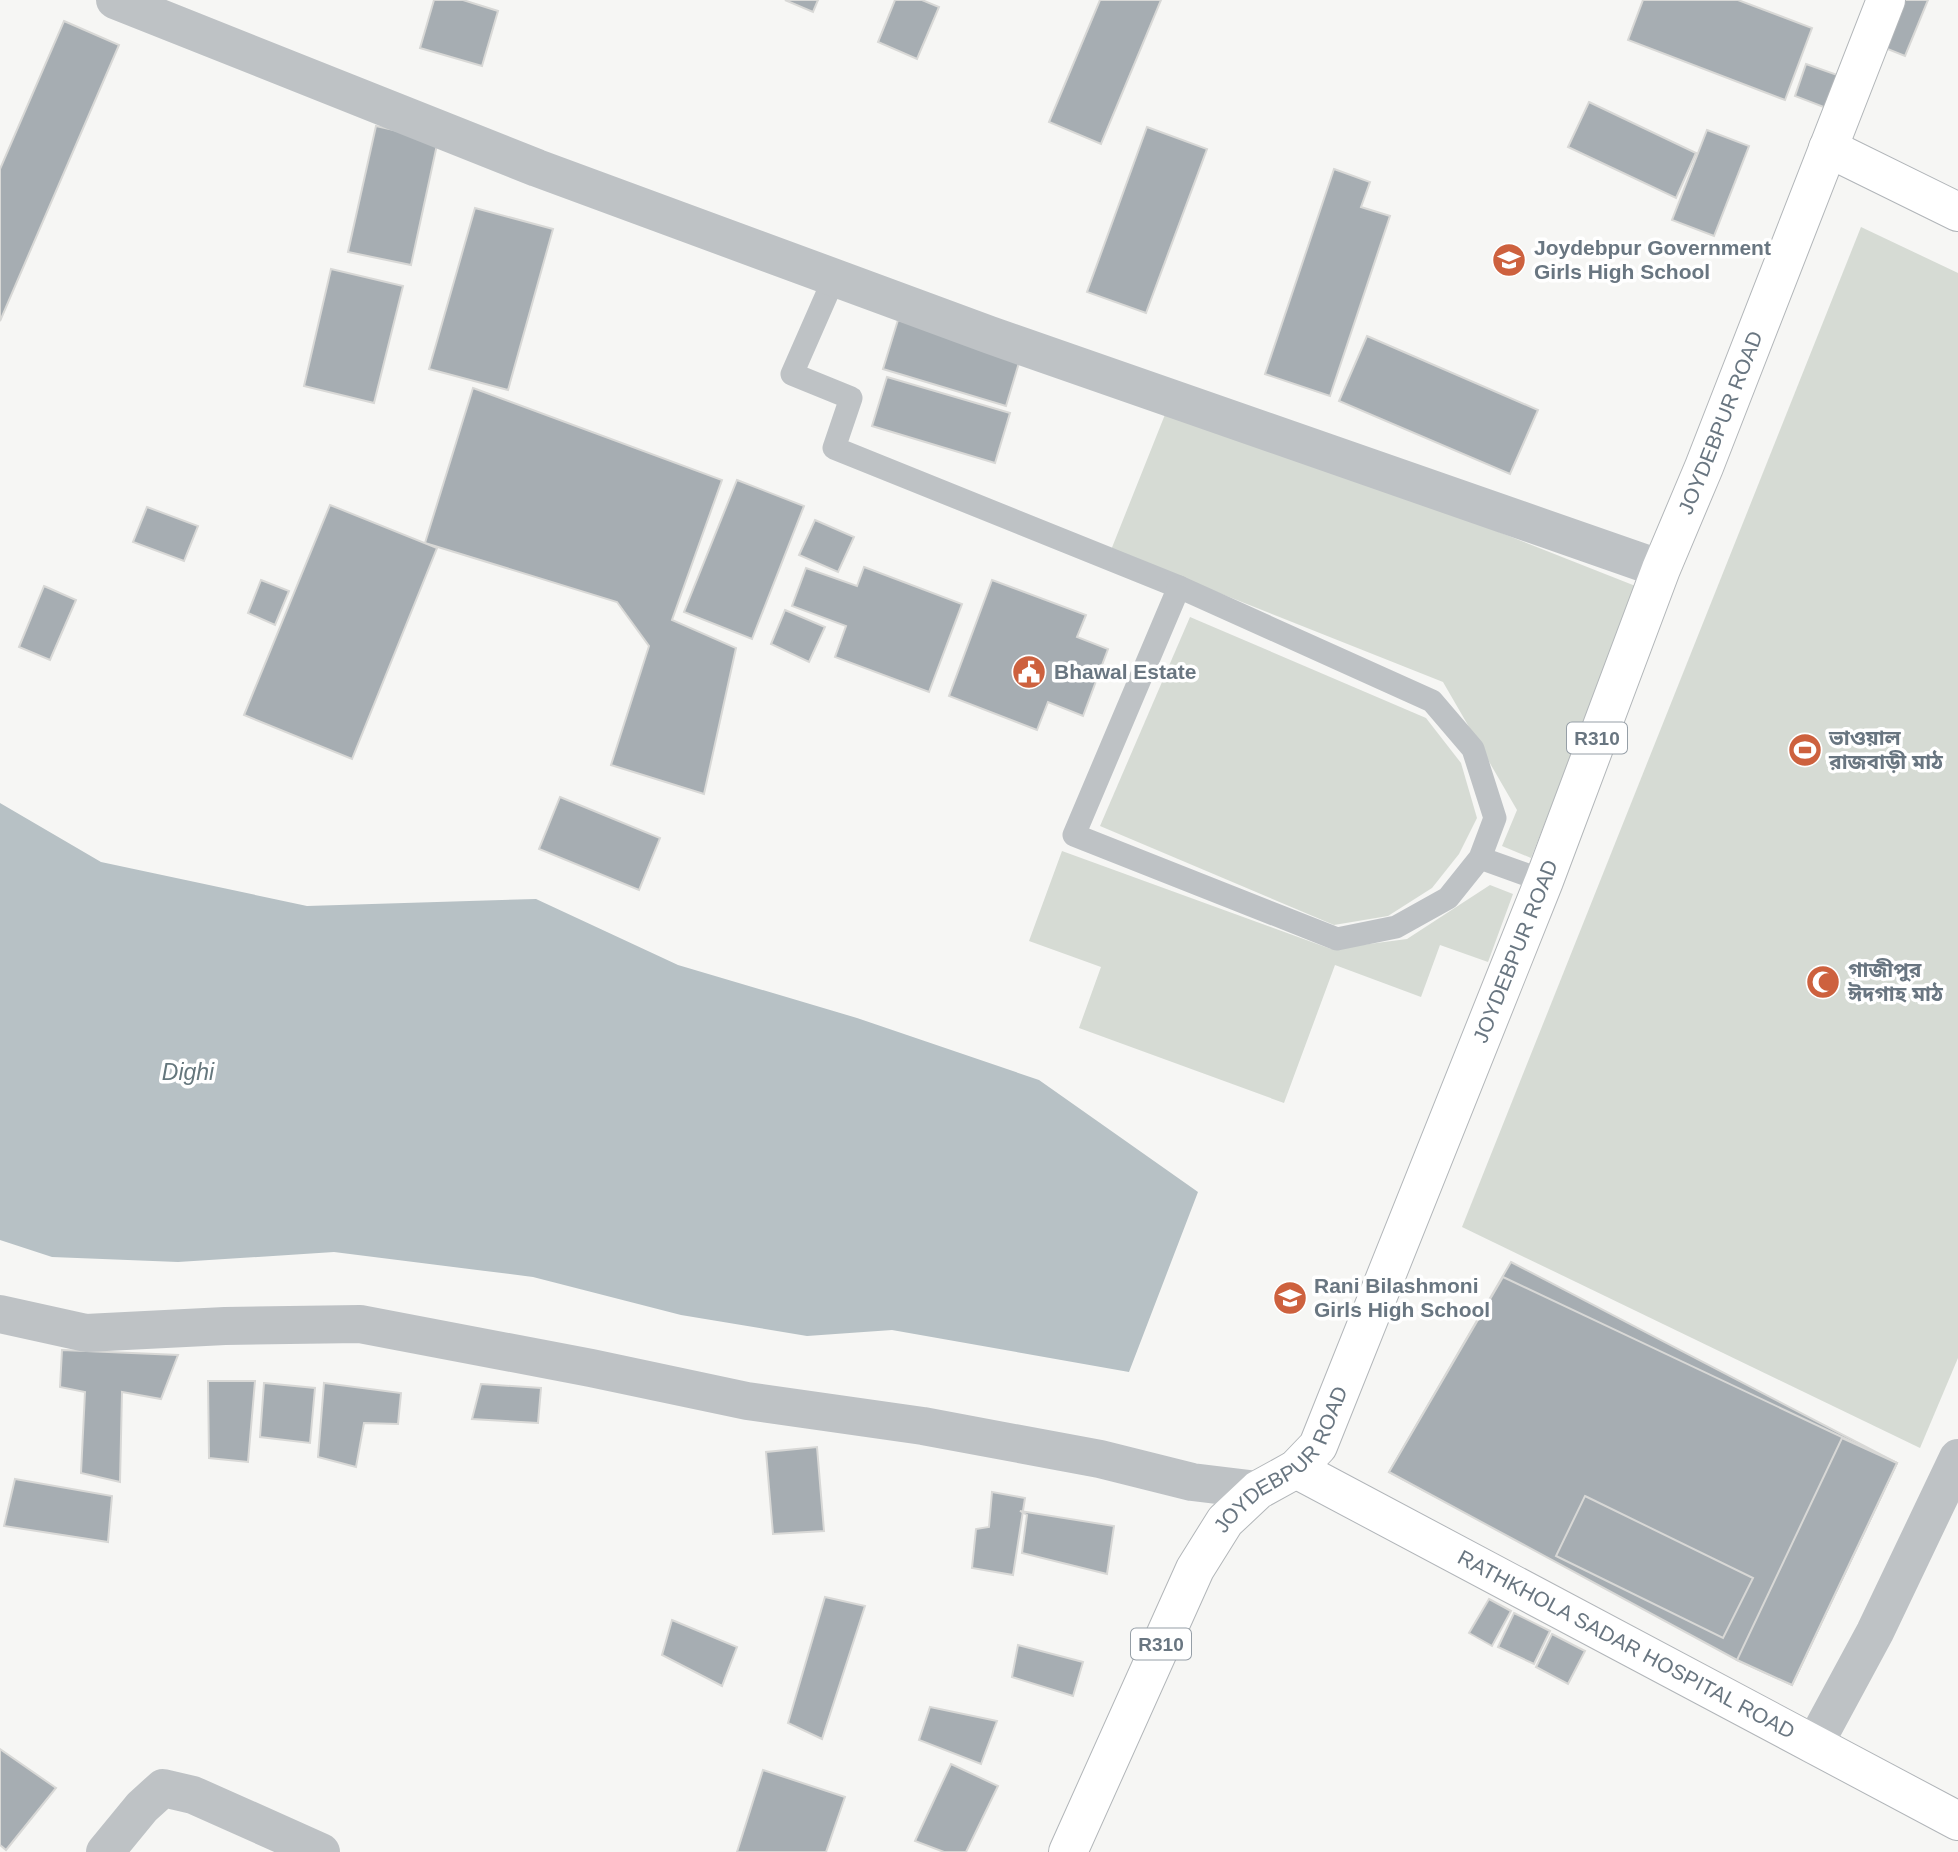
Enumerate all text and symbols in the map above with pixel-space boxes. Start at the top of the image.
place label: Joydebpur Government Girls High School [1534,236,1771,283]
school or university icon: Joydebpur Government Girls High School [1490,241,1528,279]
street label: JOYDEBPUR ROAD [1673,328,1767,518]
public building icon: Bhawal Estate [1010,653,1048,691]
place label: Bhawal Estate [1054,660,1196,683]
road number: R310 [1567,722,1627,754]
place label: ভাওয়াল রাজবাড়ী মাঠ [1828,726,1944,774]
sports icon: ভাওয়াল রাজবাড়ী মাঠ [1786,731,1824,769]
street label: JOYDEBPUR ROAD [1468,857,1562,1046]
place label: গাজীপুর ঈদগাহ মাঠ [1847,958,1944,1005]
mosque icon: গাজীপুর ঈদগাহ মাঠ [1804,963,1842,1001]
water label: Dighi [162,1059,215,1085]
place label: Rani Bilashmoni Girls High School [1314,1274,1490,1321]
school or university icon: Rani Bilashmoni Girls High School [1271,1279,1309,1317]
street label: JOYDEBPUR ROAD [1209,1383,1352,1536]
street label: RATHKHOLA SADAR HOSPITAL ROAD [1454,1545,1799,1743]
road number: R310 [1131,1628,1191,1660]

